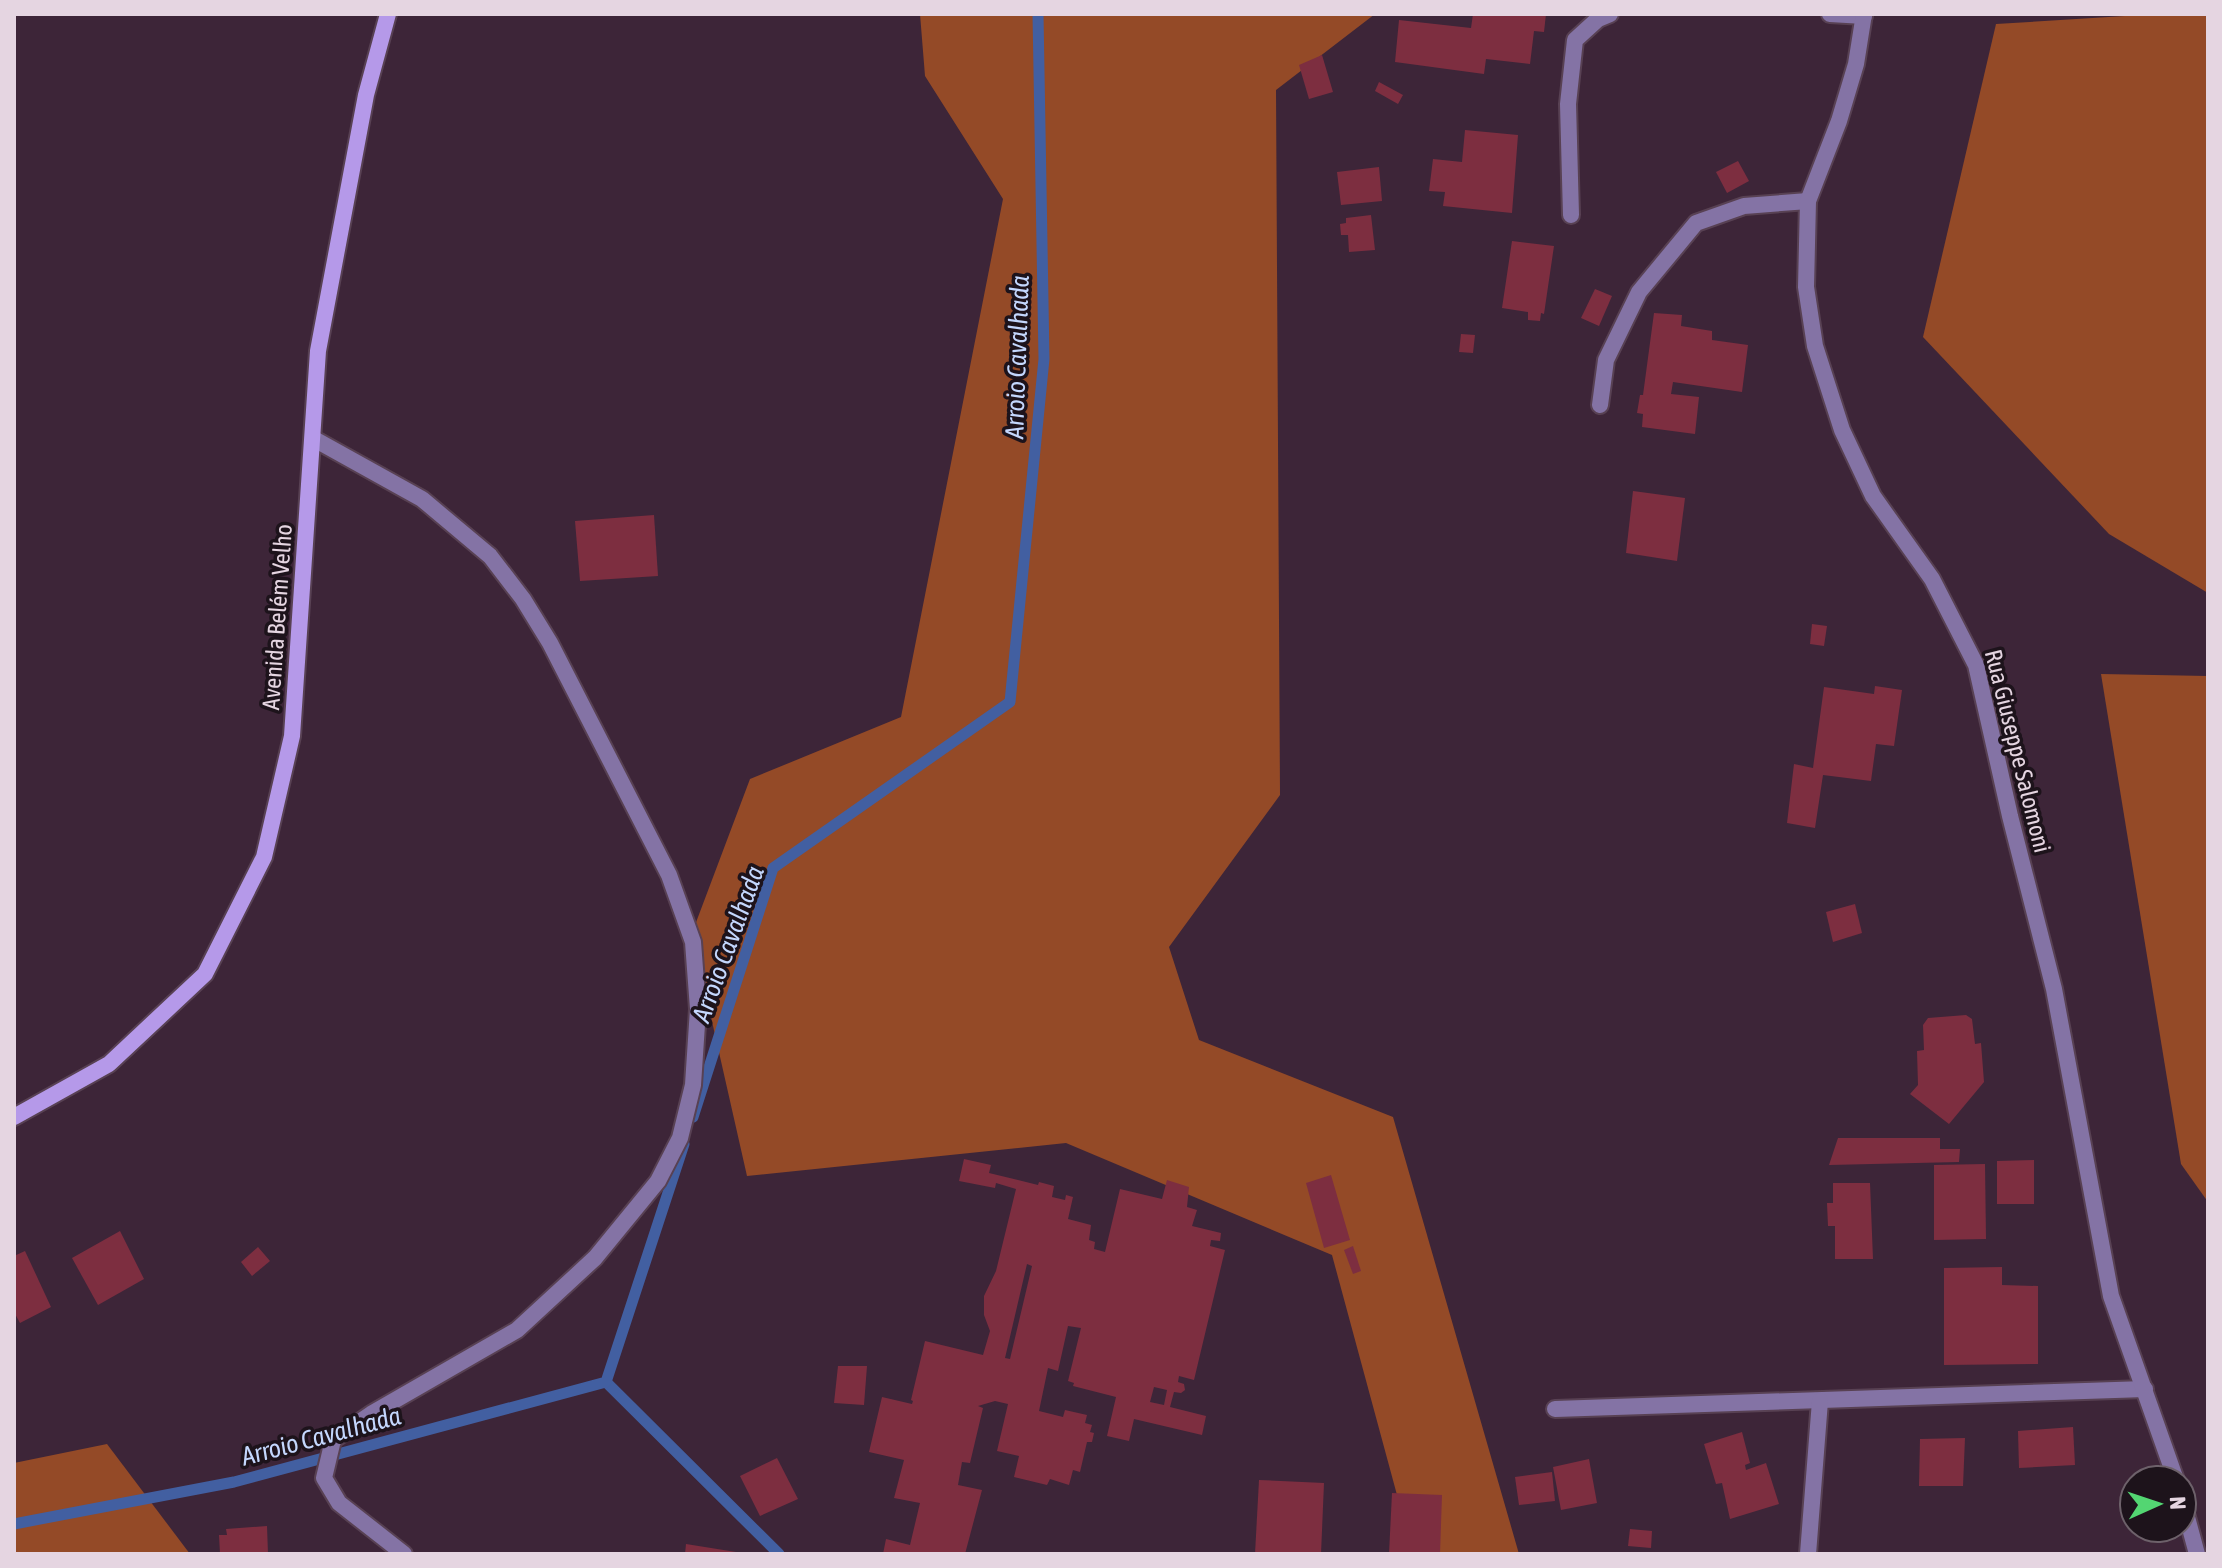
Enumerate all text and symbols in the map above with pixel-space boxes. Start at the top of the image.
water label: Arroio Cavalhada [999,275,1035,440]
street label: Avenida Belém Velho [257,523,297,711]
street label: Rua Giuseppe Salomoni [1980,647,2056,855]
water label: Arroio Cavalhada [686,862,770,1027]
water label: Arroio Cavalhada [237,1400,404,1472]
north arrow [2118,1464,2198,1544]
text: N [2165,1496,2191,1510]

